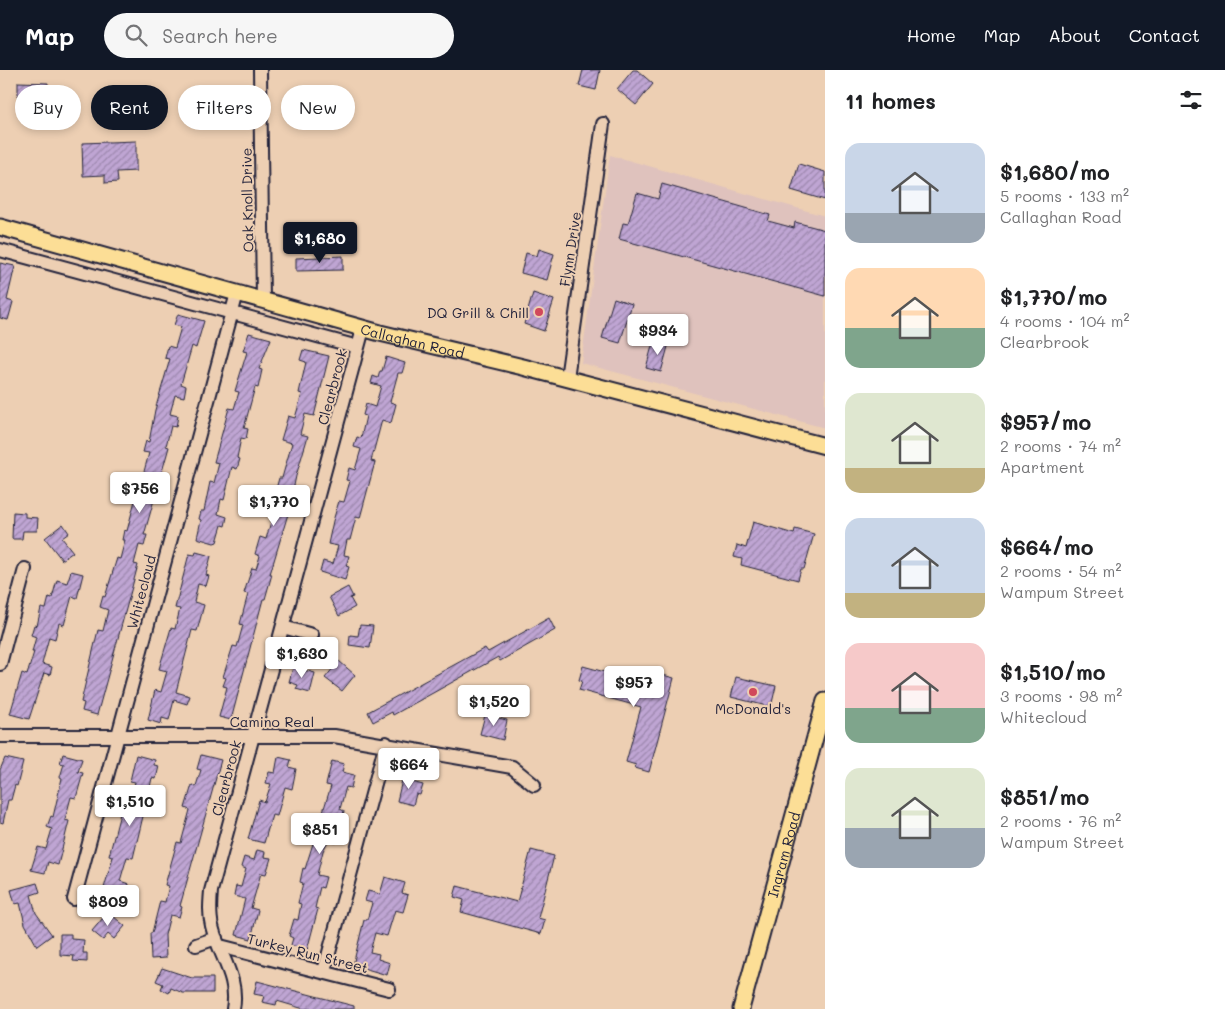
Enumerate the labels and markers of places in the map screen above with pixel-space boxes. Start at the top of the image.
pin: $1,680 [279,222,361,264]
place label: DQ Grill & Chill [427,303,529,322]
marker: DQ Grill & Chill [533,306,545,318]
pin: $934 [628,314,688,356]
pin: $756 [110,472,170,514]
pin: $1,770 [233,484,315,527]
pin: $1,630 [261,636,343,679]
pin: $957 [604,666,664,708]
pin: $1,520 [453,684,535,727]
marker: McDonald's [747,686,759,698]
place label: McDonald's [715,699,791,718]
pin: $664 [379,748,439,790]
pin: $1,510 [89,784,171,827]
pin: $851 [290,812,350,855]
pin: $809 [78,884,138,927]

